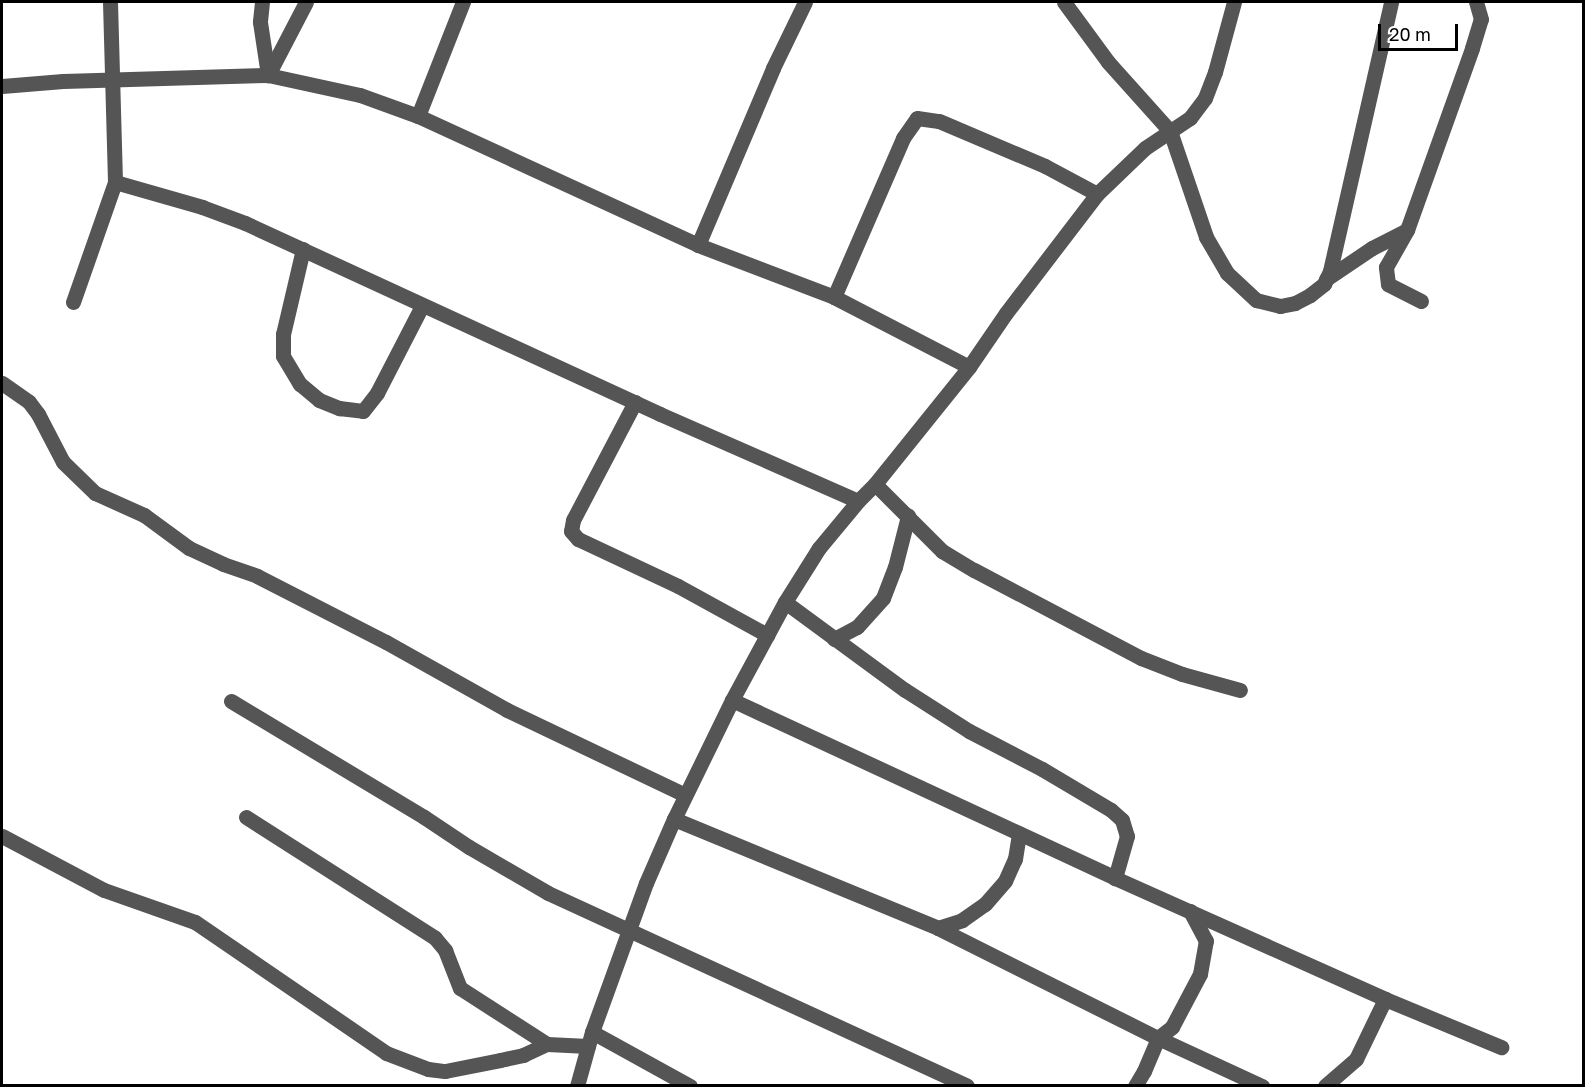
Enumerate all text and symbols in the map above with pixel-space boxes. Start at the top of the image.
scale bar [1381,12,1460,50]
text: 20 m [1389,23,1431,45]

